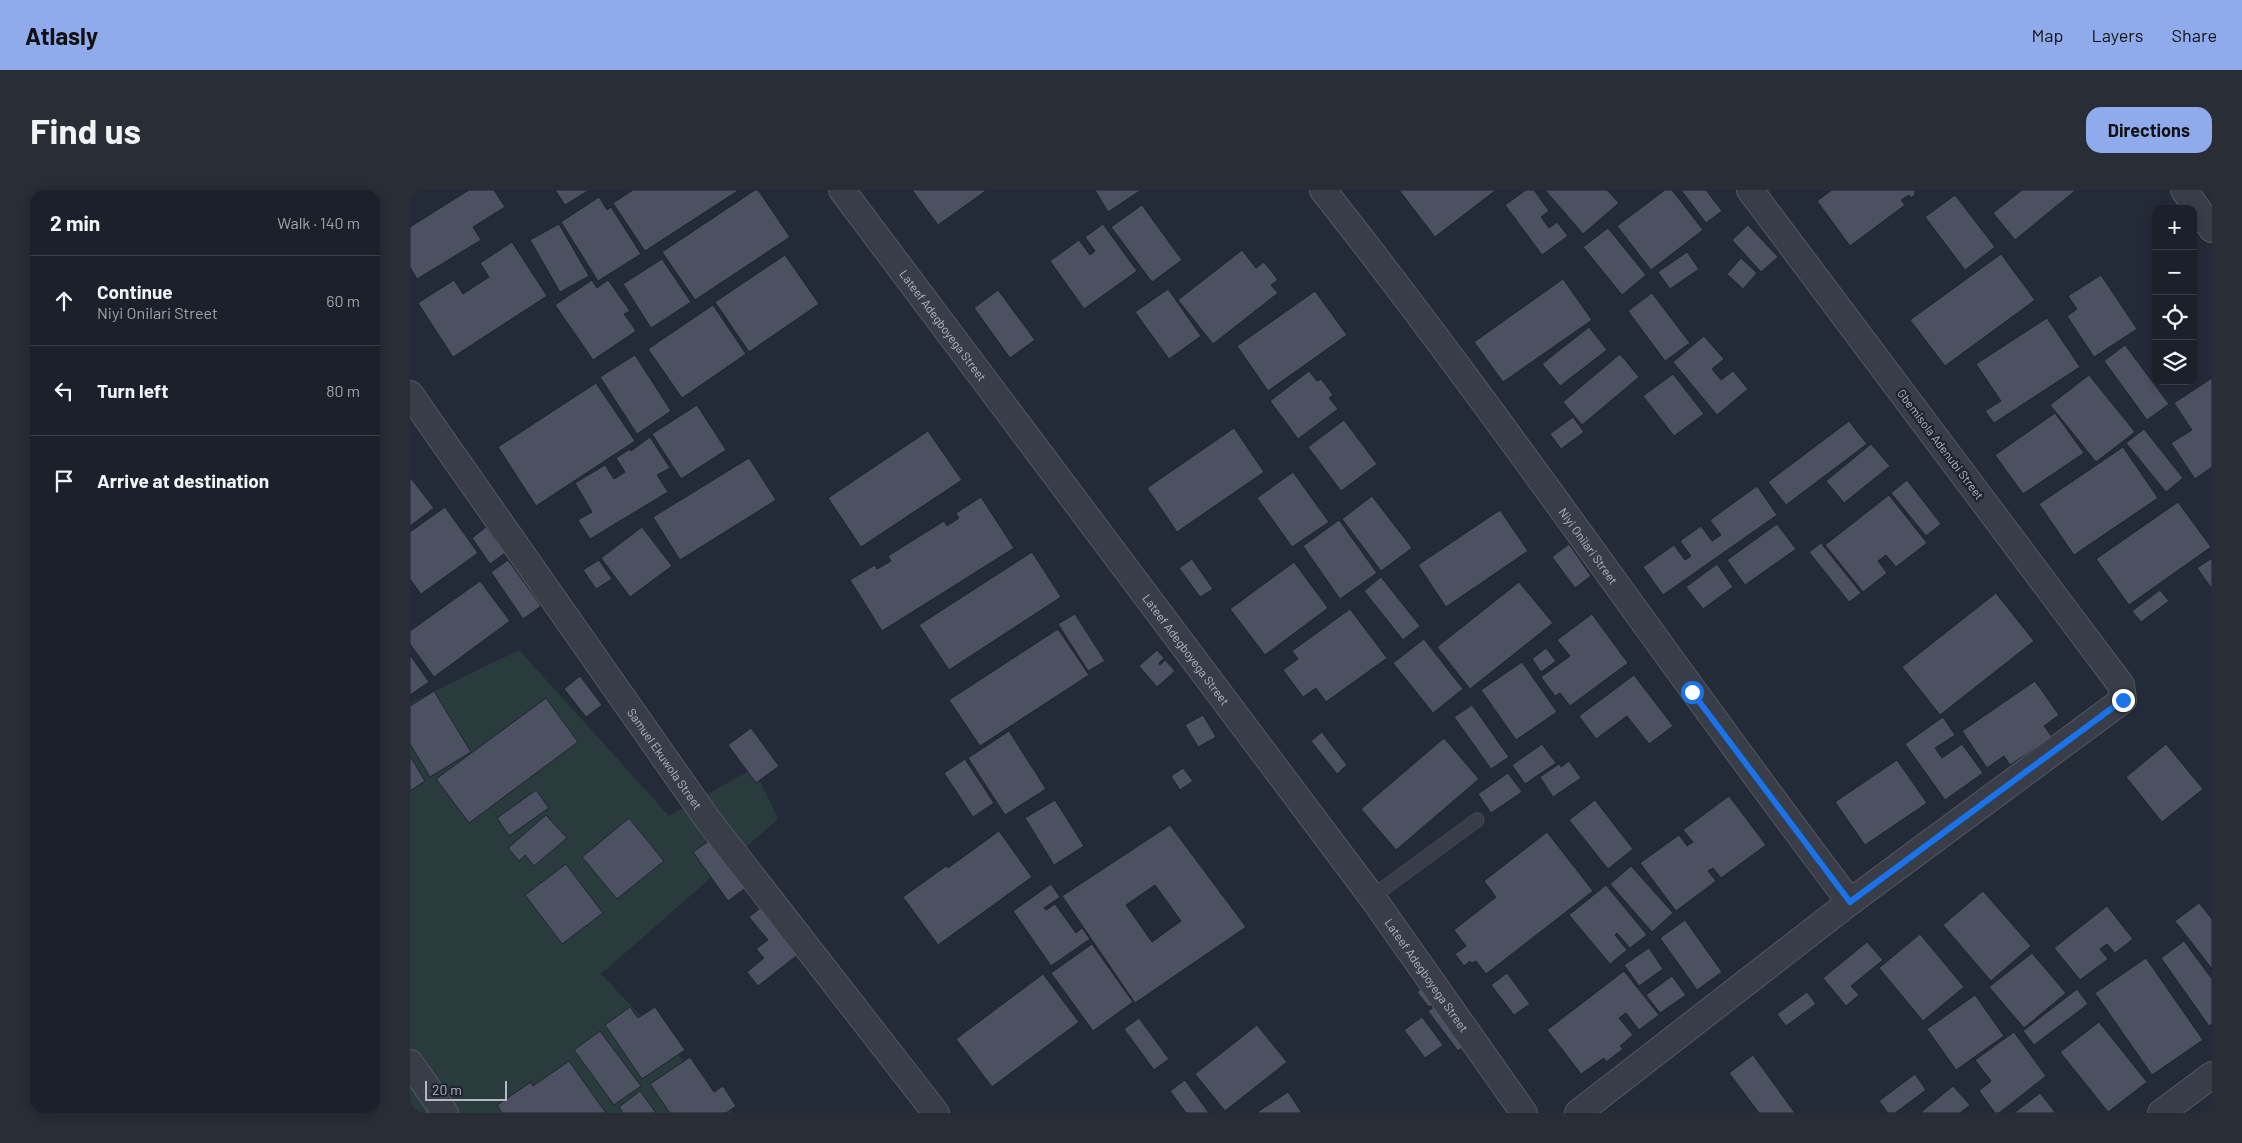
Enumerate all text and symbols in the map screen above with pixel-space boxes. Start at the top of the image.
text: Atlasly [25,21,98,50]
text: Map [2031,24,2063,46]
text: Layers [2091,24,2144,46]
text: Share [2172,24,2217,46]
button: Directions [2086,107,2212,153]
text: Find us [30,109,141,151]
map controls [2152,205,2197,385]
button: + [2152,205,2197,250]
text: 2 min [50,210,100,235]
text: Walk · 140 m [277,213,360,232]
button: − [2152,250,2197,295]
street label: Lateef Adegboyega Street [897,267,990,384]
text: Continue [97,280,173,303]
icon: ahead [50,287,78,315]
text: 60 m [326,291,360,310]
button: locate [2152,295,2197,340]
text: Niyi Onilari Street [97,303,218,322]
button: layers [2152,340,2197,385]
icon: left [50,377,78,405]
text: Turn left [97,379,168,402]
text: 80 m [326,381,360,400]
street label: Gbemisola Adenubi Street [1895,386,1987,502]
icon: arrive [50,467,78,495]
text: Arrive at destination [97,469,269,492]
street label: Niyi Onilari Street [1556,505,1621,587]
street label: Lateef Adegboyega Street [1140,591,1232,708]
route start [1681,681,1704,704]
route end [2112,689,2135,712]
street label: Samuel Ekuwola Street [625,705,705,812]
street label: Lateef Adegboyega Street [1382,916,1472,1034]
scale bar [425,1078,508,1101]
text: 20 m [432,1081,462,1098]

